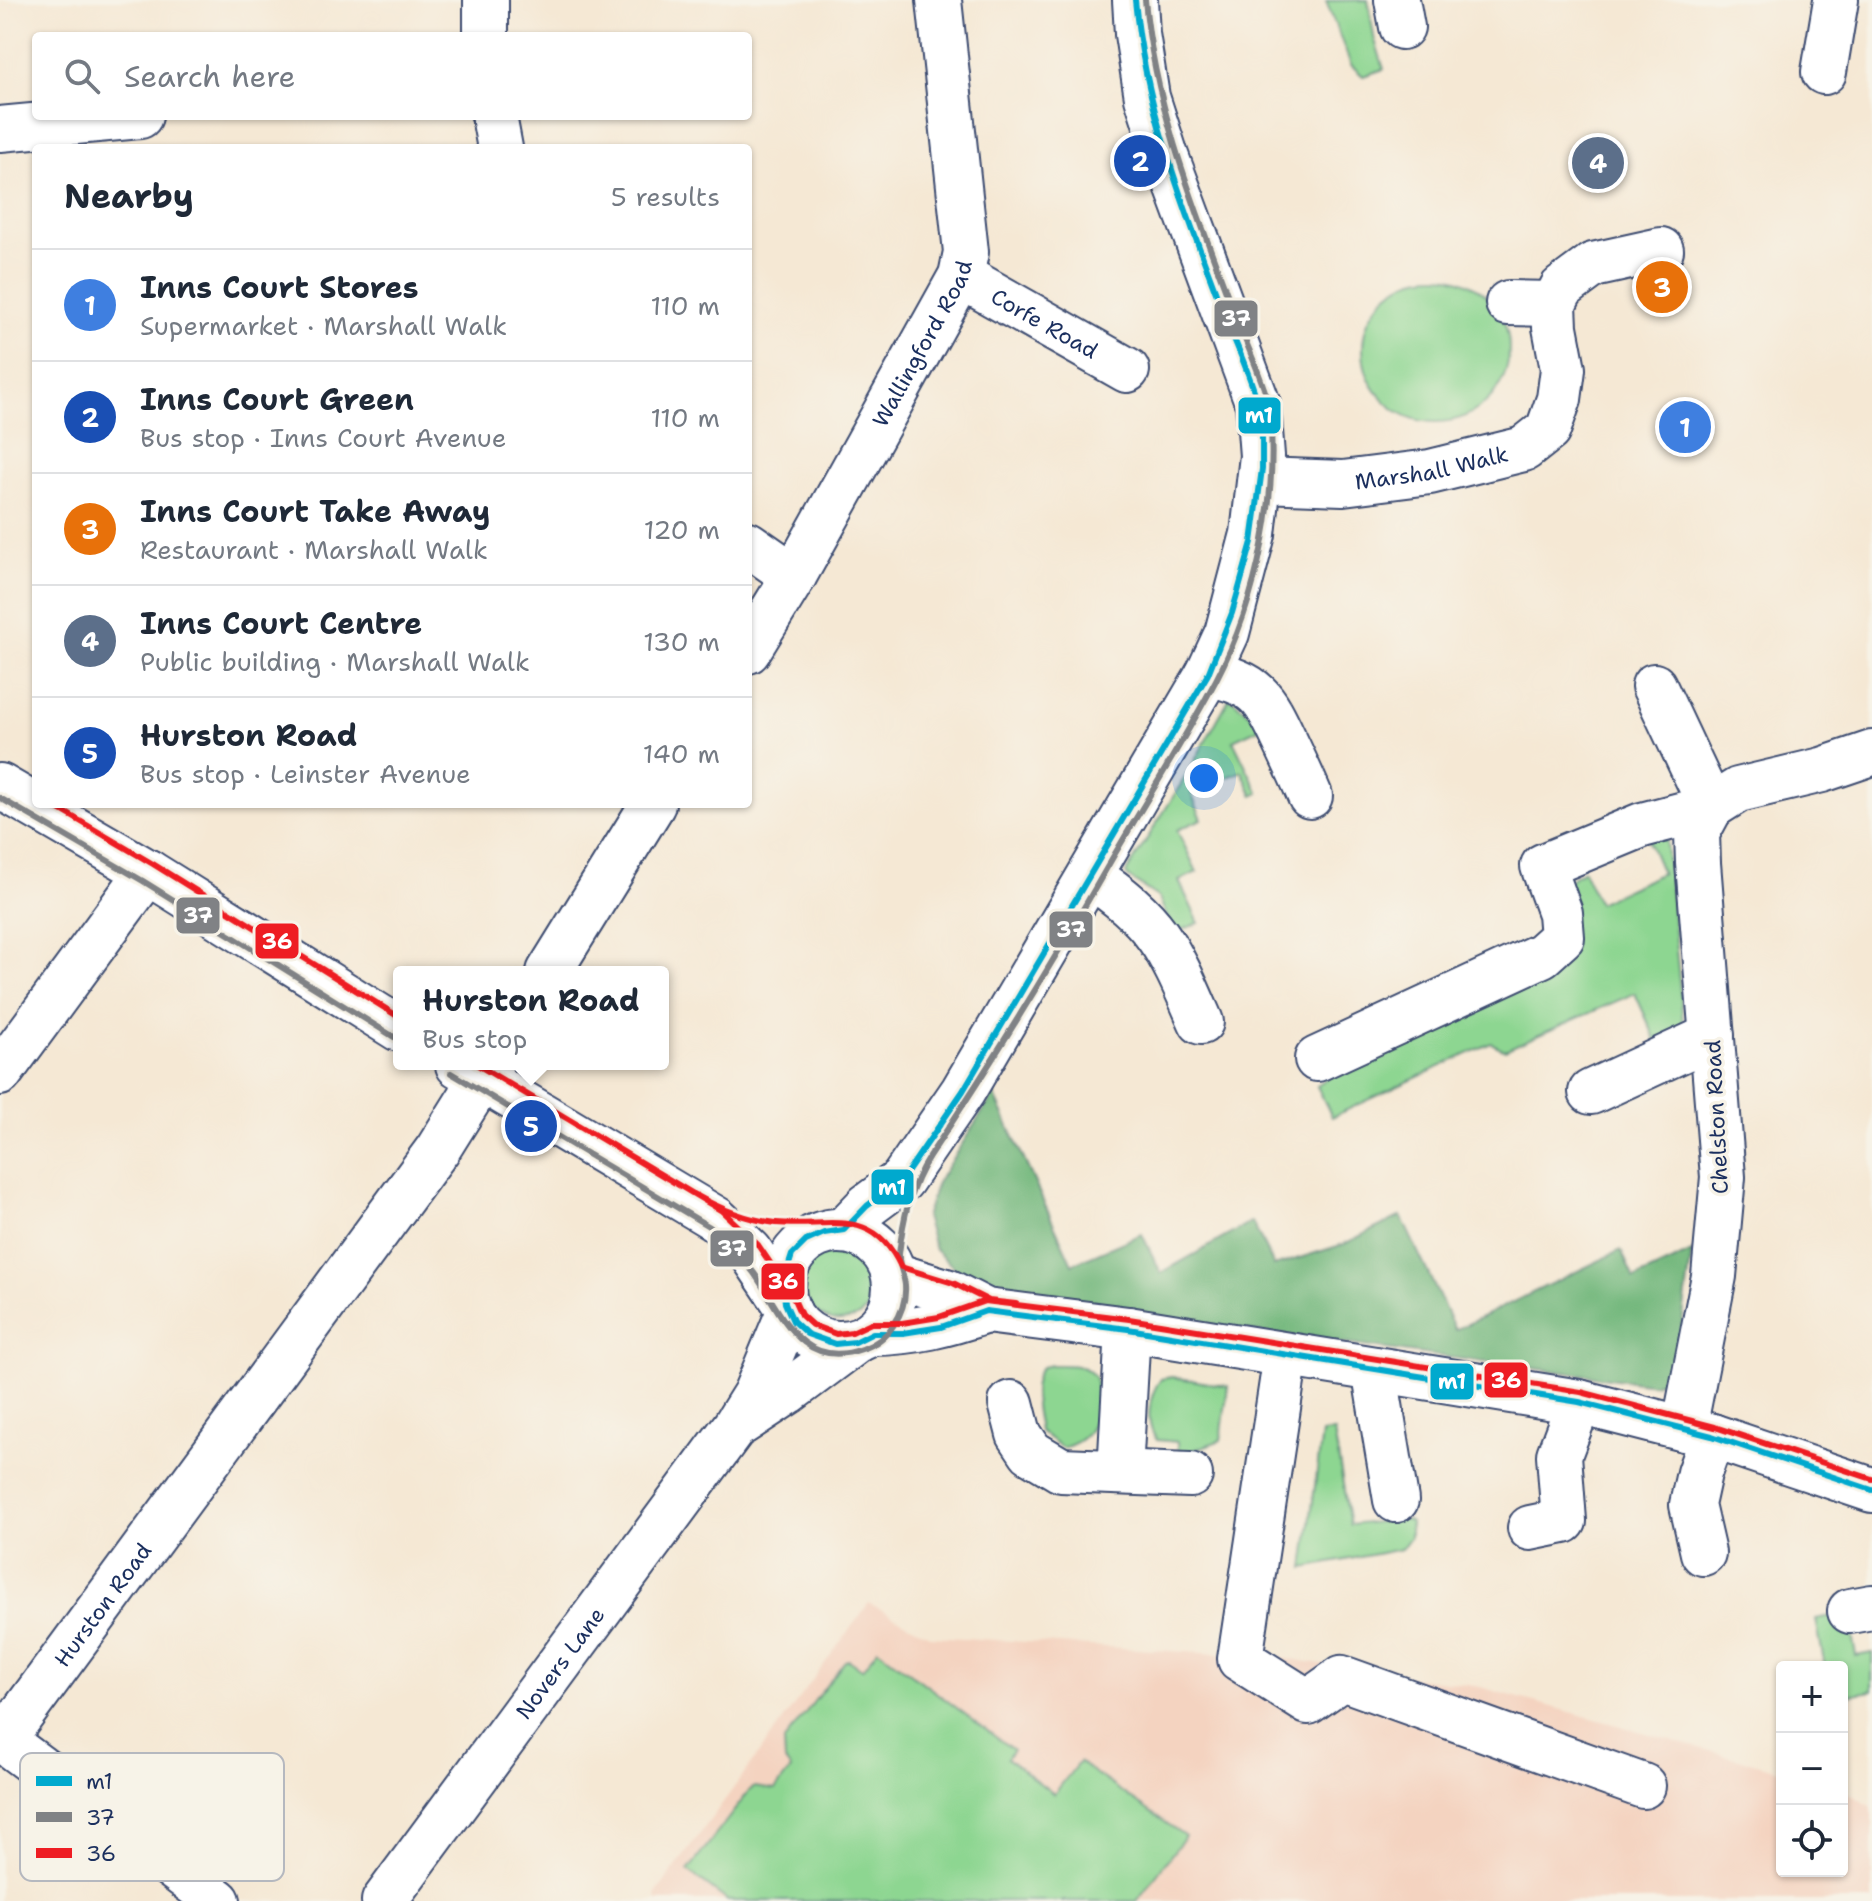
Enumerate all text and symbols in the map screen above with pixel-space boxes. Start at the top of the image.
search box [32,32,752,120]
icon: search [60,54,104,98]
text: Search here [124,56,295,97]
pin: 2 [1114,131,1166,191]
pin: 4 [1572,133,1624,193]
text: Nearby [64,173,194,219]
text: 5 results [611,179,720,214]
pin: 3 [1636,257,1688,317]
street label: Wallingford Road [866,258,979,432]
text: Inns Court Stores [140,267,419,308]
street label: Corfe Road [986,282,1103,366]
text: 1 [84,288,96,323]
text: 110 m [650,288,720,323]
line badge: 37 [1213,299,1259,338]
text: 37 [1221,304,1251,333]
text: Supermarket · Marshall Walk [140,308,507,343]
text: Inns Court Green [140,379,414,420]
line badge: m1 [1237,396,1282,435]
pin: 1 [1659,397,1711,457]
text: 2 [81,400,99,435]
text: 110 m [650,400,720,435]
text: m1 [1245,401,1273,430]
text: Bus stop · Inns Court Avenue [140,420,506,455]
street label: Marshall Walk [1353,439,1511,496]
text: Inns Court Take Away [140,491,490,532]
text: 3 [81,512,99,547]
text: 120 m [644,512,720,547]
text: Restaurant · Marshall Walk [140,532,488,567]
text: Inns Court Centre [140,603,422,644]
text: 4 [81,624,99,659]
text: 130 m [643,624,720,659]
text: Public building · Marshall Walk [140,644,530,679]
text: Hurston Road [140,715,357,756]
text: 5 [82,736,98,771]
text: 140 m [643,736,720,771]
text: Bus stop · Leinster Avenue [140,756,471,791]
your location [1184,758,1224,798]
line badge: 37 [175,896,221,935]
text: 37 [183,901,213,930]
line badge: 37 [1048,910,1094,949]
text: 37 [1056,915,1086,944]
line badge: 36 [254,922,300,960]
text: 36 [262,927,292,956]
popup [393,966,669,1070]
text: Hurston Road [422,980,640,1021]
text: Bus stop [422,1021,527,1056]
street label: Chelston Road [1698,1039,1735,1195]
pin: 5 [505,1096,557,1156]
line badge: m1 [870,1168,915,1206]
text: m1 [878,1173,906,1202]
line badge: 37 [709,1229,755,1268]
text: 37 [717,1234,747,1263]
line badge: 36 [760,1262,806,1301]
text: 36 [768,1267,798,1296]
line badge: 36 [1483,1361,1529,1399]
line badge: m1 [1429,1362,1475,1401]
text: 36 [1491,1366,1521,1395]
text: m1 [1438,1367,1466,1396]
street label: Hurston Road [48,1537,158,1673]
street label: Novers Lane [509,1601,611,1725]
map controls [1776,1661,1848,1877]
button: + [1776,1661,1848,1733]
button: − [1776,1733,1848,1805]
legend [20,1753,284,1881]
text: m1 [86,1767,113,1796]
text: 37 [86,1803,115,1832]
button: locate [1776,1805,1848,1877]
text: 36 [86,1839,116,1868]

